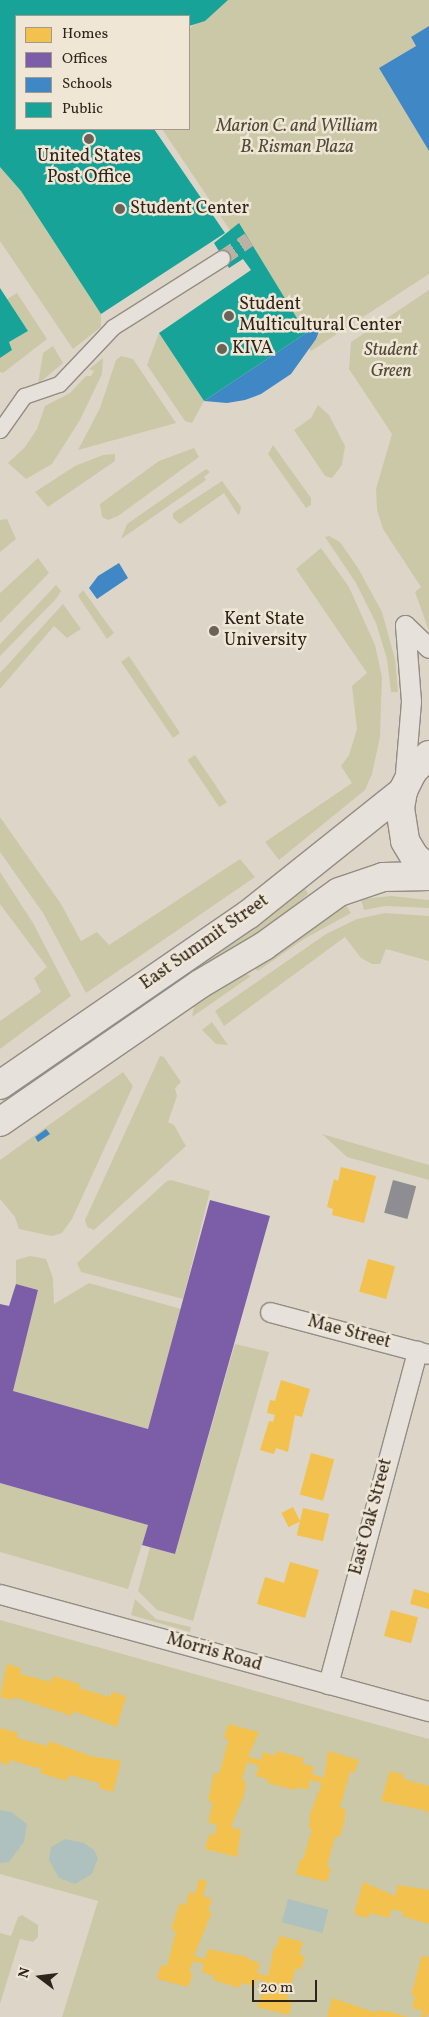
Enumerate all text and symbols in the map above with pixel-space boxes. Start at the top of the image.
legend [15,15,190,130]
text: Homes [62,24,108,45]
text: Offices [62,49,107,70]
text: Schools [62,74,112,95]
text: Public [62,99,103,120]
park label: Marion C. and William B. Risman Plaza [216,117,378,160]
marker: United States Post Office [83,133,95,145]
place label: United States Post Office [37,147,141,190]
place label: Student Center [130,198,249,220]
marker: Student Center [114,203,126,215]
place label: Student Multicultural Center [239,295,401,338]
marker: Student Multicultural Center [223,310,235,322]
place label: KIVA [232,338,273,360]
park label: Student Green [364,341,418,384]
marker: KIVA [216,343,228,355]
place label: Kent State University [224,610,307,652]
marker: Kent State University [208,625,220,637]
street label: East Summit Street [137,891,273,995]
street label: Mae Street [305,1312,393,1354]
street label: East Oak Street [346,1456,398,1578]
street label: Morris Road [164,1629,264,1677]
north arrow [15,1952,65,2002]
text: N [15,1966,36,1980]
scale bar [254,1970,319,2002]
text: 20 m [260,1978,293,1999]

